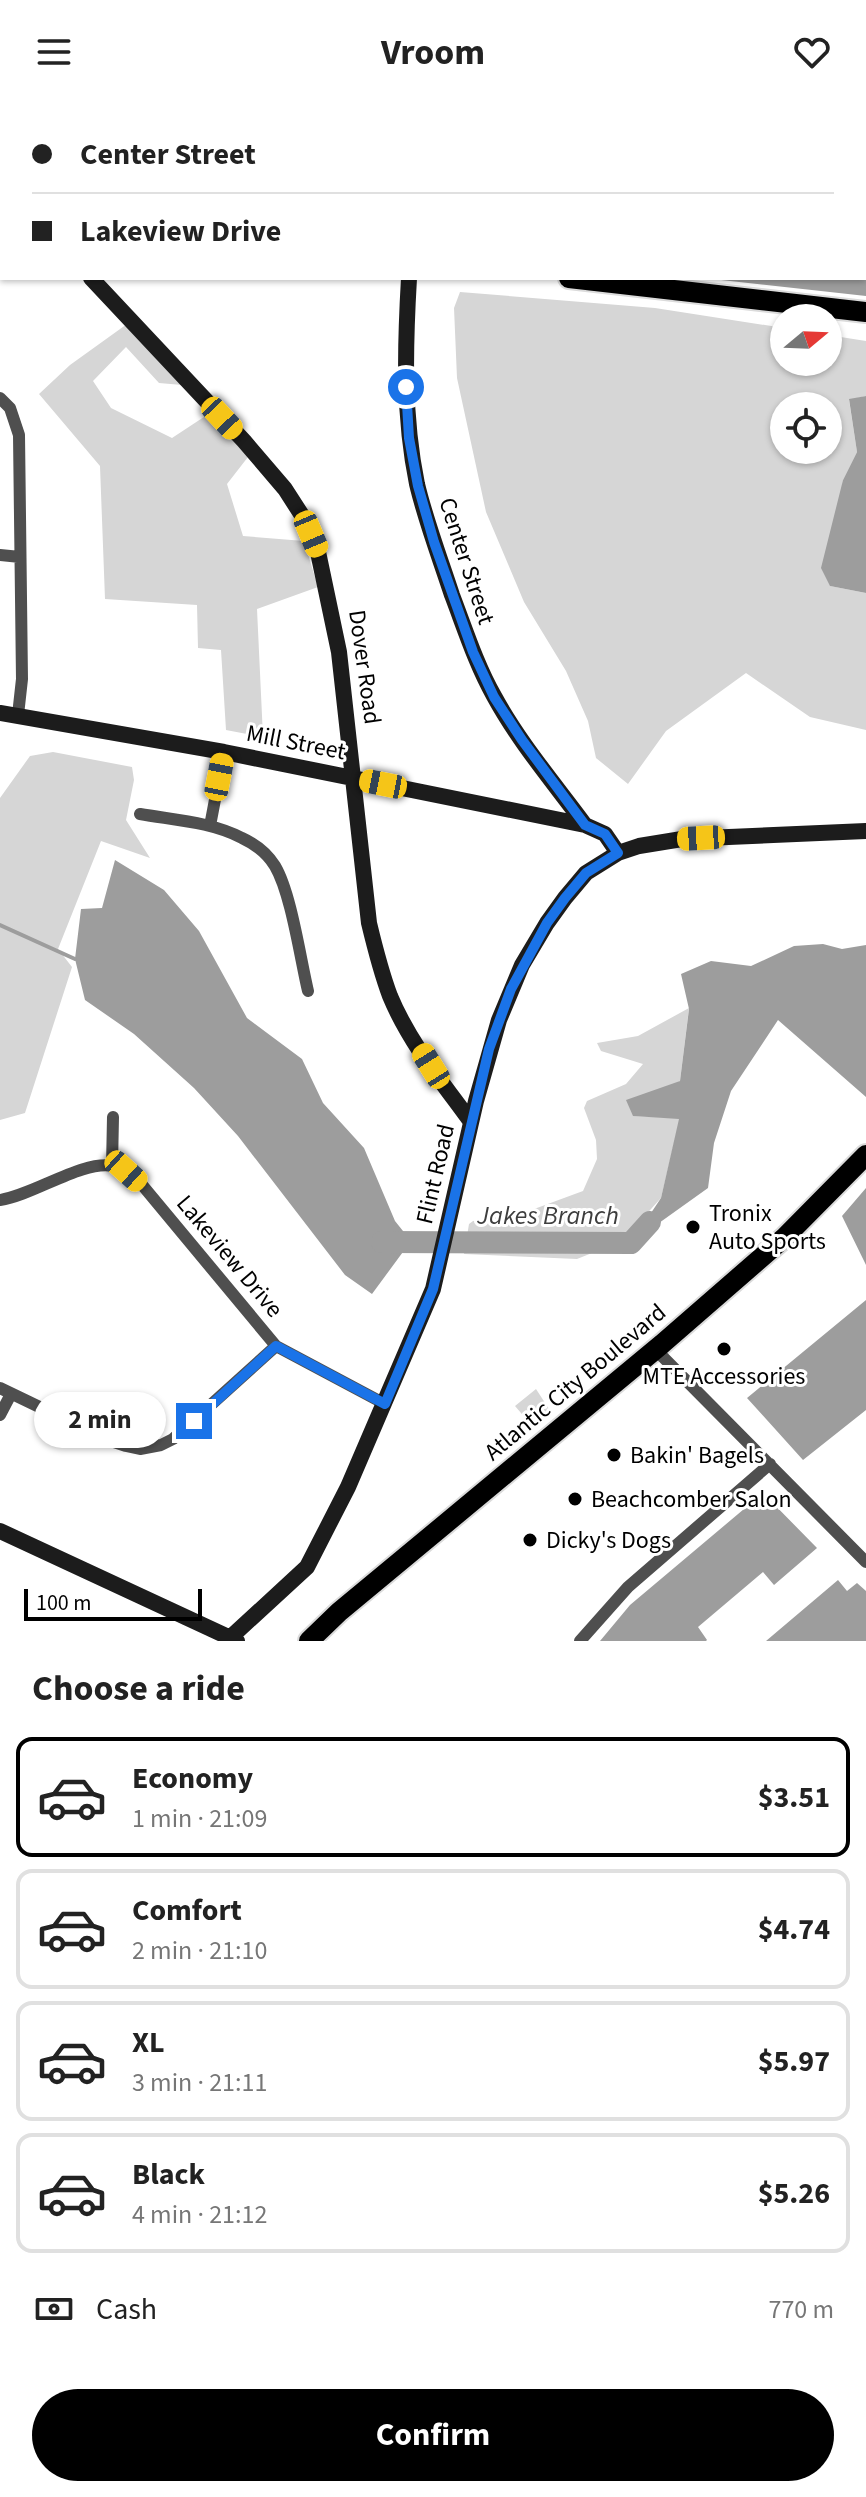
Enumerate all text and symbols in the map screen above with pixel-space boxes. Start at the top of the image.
text: Vroom [381,27,485,78]
icon: menu [32,30,76,74]
icon: heart [790,30,834,74]
text: Center Street [80,133,256,176]
text: Lakeview Drive [80,210,281,253]
north arrow [770,304,842,376]
map controls [770,304,842,464]
route start [388,369,424,405]
car [197,392,247,444]
button: locate [770,392,842,464]
street label: Center Street [430,493,504,629]
car [291,507,331,561]
street label: Dover Road [339,608,390,727]
street label: Mill Street [243,716,349,769]
car [203,751,235,803]
car [357,768,409,800]
car [676,825,726,851]
car [408,1039,454,1093]
street label: Flint Road [407,1121,464,1227]
car [100,1146,152,1196]
street label: Lakeview Drive [168,1187,291,1325]
place label: Tronix Auto Sports [709,1196,826,1259]
water label: Jakes Branch [476,1197,619,1234]
marker: Tronix Auto Sports [684,1218,702,1236]
street label: Atlantic City Boulevard [477,1296,674,1469]
marker: MTE Accessories [715,1340,733,1358]
place label: MTE Accessories [643,1359,805,1394]
callout: 2 min [34,1393,166,1449]
text: 2 min [68,1401,132,1438]
route end [176,1403,212,1439]
place label: Bakin' Bagels [630,1438,764,1473]
marker: Bakin' Bagels [605,1446,623,1464]
place label: Beachcomber Salon [591,1482,792,1517]
marker: Beachcomber Salon [566,1490,584,1508]
place label: Dicky's Dogs [546,1523,671,1558]
marker: Dicky's Dogs [521,1531,539,1549]
scale bar [24,1585,202,1621]
text: 100 m [36,1587,91,1619]
text: Choose a ride [32,1663,245,1714]
text: Economy [132,1757,253,1800]
icon: car [36,1761,108,1833]
text: $3.51 [758,1776,830,1819]
text: 1 min · 21:09 [132,1800,267,1837]
text: Comfort [132,1889,242,1932]
icon: car [36,1893,108,1965]
text: $4.74 [758,1908,830,1951]
text: 2 min · 21:10 [132,1932,267,1969]
text: XL [132,2021,165,2064]
icon: car [36,2025,108,2097]
text: $5.97 [758,2040,830,2083]
text: 3 min · 21:11 [132,2064,267,2101]
text: Black [132,2153,205,2196]
icon: car [36,2157,108,2229]
text: $5.26 [758,2172,830,2215]
text: 4 min · 21:12 [132,2196,267,2233]
icon: cash [32,2287,76,2331]
text: Cash [96,2288,157,2331]
text: 770 m [768,2291,834,2328]
button: Confirm [32,2389,834,2481]

